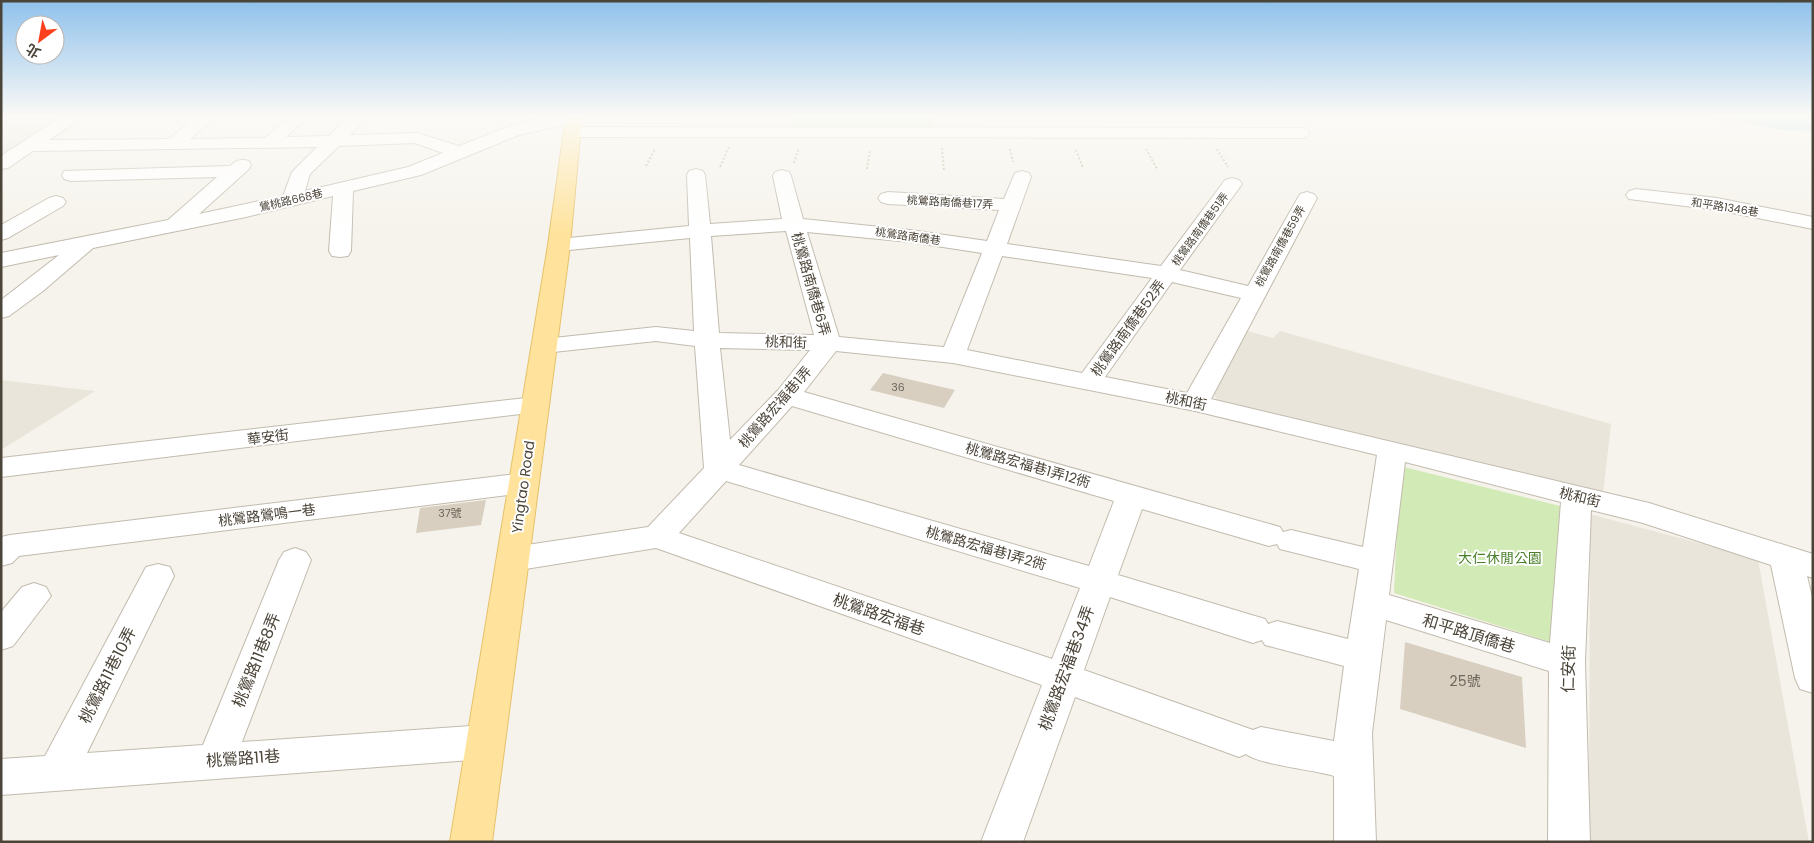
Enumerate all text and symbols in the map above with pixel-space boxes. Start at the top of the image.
north arrow [15,15,65,65]
text: 北 [22,39,44,63]
street label: 鶯桃路668巷 [258,185,324,215]
street label: 桃鶯路南僑巷51弄 [1168,189,1232,269]
street label: 桃鶯路南僑巷17弄 [906,192,994,212]
street label: 和平路1346巷 [1690,194,1760,220]
street label: 桃鶯路南僑巷59弄 [1251,202,1309,290]
street label: 桃鶯路南僑巷 [874,223,942,249]
street label: 桃鶯路南僑巷6弄 [787,230,835,338]
street label: 桃鶯路南僑巷52弄 [1086,276,1170,380]
street label: 桃和街 [765,331,807,353]
street label: 桃鶯路宏福巷1弄 [734,362,816,452]
house number: 36 [891,379,905,395]
street label: 桃和街 [1163,387,1209,415]
street label: 華安街 [246,425,290,449]
street label: 桃鶯路宏福巷1弄12衖 [963,438,1093,492]
street label: Yingtao Road [507,439,539,535]
street label: 桃和街 [1557,482,1603,512]
street label: 桃鶯路鶯鳴一巷 [217,499,317,531]
house number: 37號 [438,505,462,521]
street label: 桃鶯路宏福巷1弄2衖 [923,521,1049,575]
park label: 大仁休閒公園 [1458,548,1542,568]
street label: 桃鶯路宏福巷 [830,588,928,641]
street label: 桃鶯路宏福巷34弄 [1033,602,1100,734]
street label: 和平路頂僑巷 [1420,608,1518,659]
street label: 桃鶯路11巷8弄 [227,609,286,711]
street label: 桃鶯路11巷10弄 [73,623,142,727]
street label: 仁安街 [1557,645,1580,693]
house number: 25號 [1450,671,1480,691]
street label: 桃鶯路11巷 [205,744,281,773]

